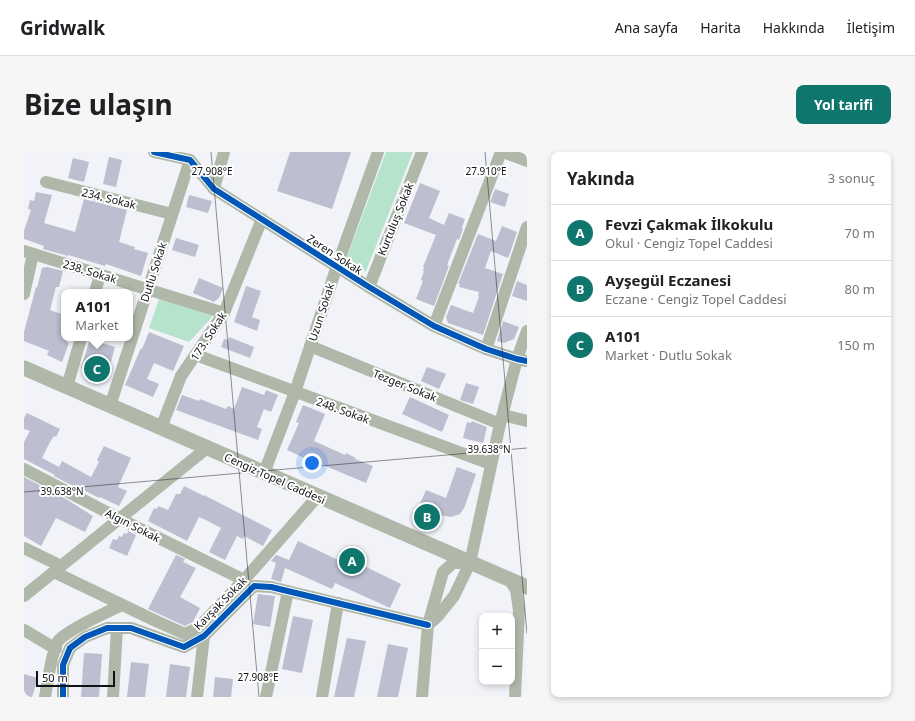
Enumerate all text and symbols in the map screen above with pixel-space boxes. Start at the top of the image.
text: Gridwalk [20,15,105,41]
text: Ana sayfa [615,18,678,37]
text: Harita [700,18,741,37]
text: Hakkında [763,18,825,37]
text: İletişim [847,18,895,37]
text: Bize ulaşın [24,85,173,123]
button: Yol tarifi [796,85,891,124]
text: 27.908°E [191,164,233,178]
text: 27.910°E [465,164,507,178]
text: Yakında [567,167,635,190]
text: 3 sonuç [828,169,875,187]
street label: Kurtuluş Sokak [374,180,416,258]
street label: 234. Sokak [80,184,138,212]
text: Fevzi Çakmak İlkokulu [605,214,773,234]
text: A [576,224,585,242]
text: 70 m [845,224,875,242]
street label: Zeren Sokak [304,230,366,278]
text: Okul · Cengiz Topel Caddesi [605,234,773,252]
street label: Dutlu Sokak [136,240,170,304]
street label: 238. Sokak [61,256,119,286]
text: Ayşegül Eczanesi [605,270,731,290]
text: B [576,280,584,298]
text: 80 m [845,280,875,298]
street label: Uzun Sokak [305,281,337,343]
popup [61,289,133,341]
text: Eczane · Cengiz Topel Caddesi [605,290,787,308]
text: A101 [75,296,111,316]
street label: 173. Sokak [187,309,229,363]
text: Market [75,316,119,334]
text: A101 [605,326,641,346]
text: C [576,336,584,354]
text: 150 m [837,336,875,354]
text: Market · Dutlu Sokak [605,346,732,364]
pin: C [84,354,110,384]
street label: Tezger Sokak [371,365,439,405]
street label: 248. Sokak [314,393,372,427]
text: 39.638°N [467,442,511,456]
street label: Cengiz Topel Caddesi [222,449,328,507]
your location [302,453,322,473]
text: 39.638°N [40,484,84,498]
pin: B [414,502,440,532]
street label: Algın Sokak [103,505,163,545]
pin: A [339,546,365,576]
street label: Kavşak Sokak [190,573,250,633]
map controls [479,613,515,685]
button: + [479,613,515,649]
button: − [479,649,515,685]
scale bar [36,669,115,688]
text: 50 m [42,670,68,685]
text: 27.908°E [237,670,279,684]

